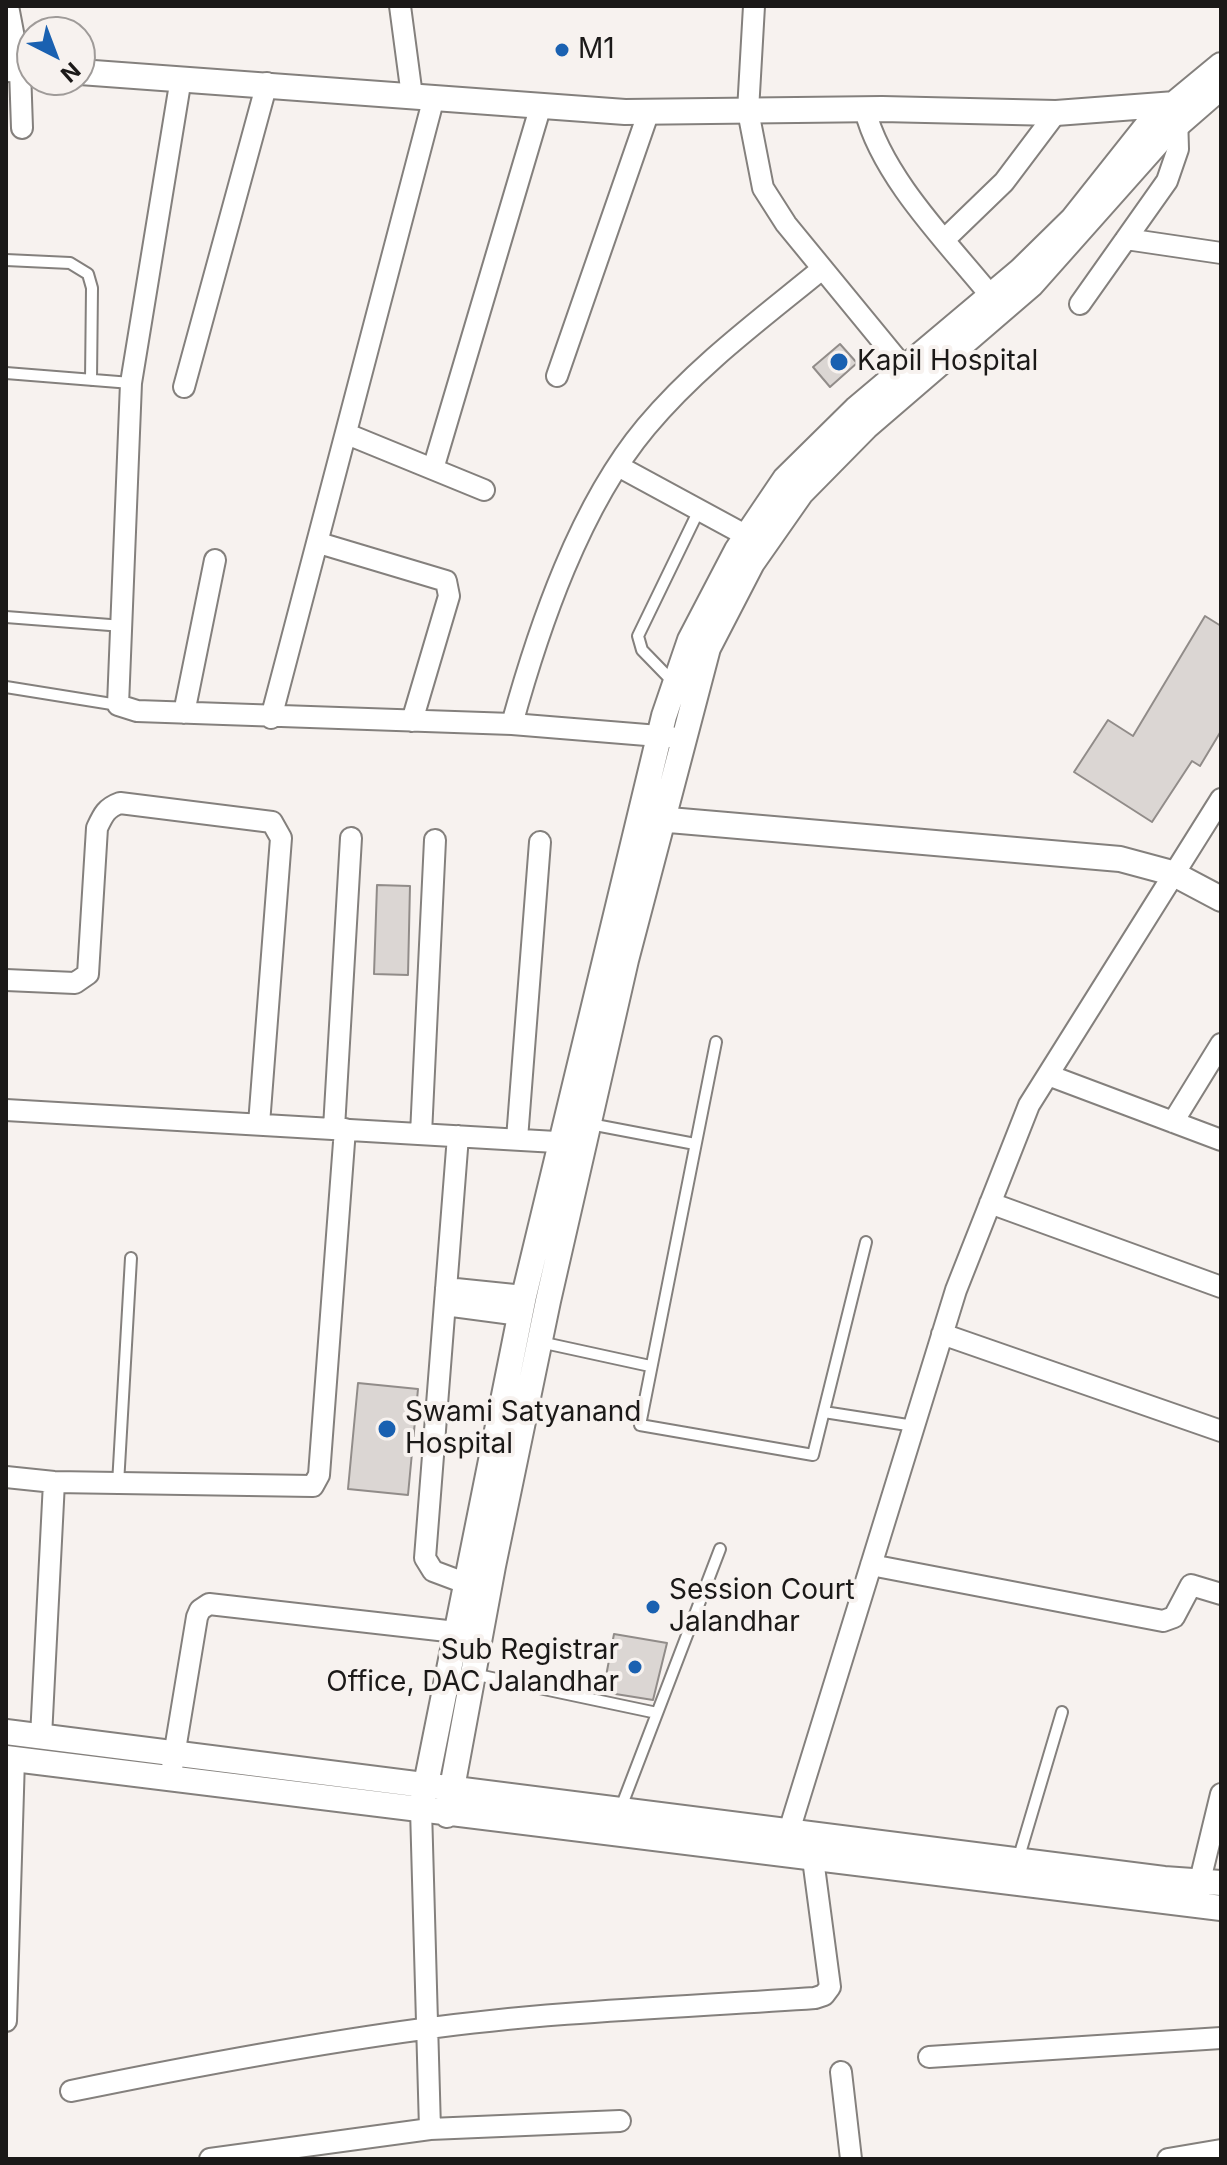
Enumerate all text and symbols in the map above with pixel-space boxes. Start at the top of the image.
north arrow [16,16,96,96]
place label: M1 [578,33,615,67]
marker: M1 [553,41,571,59]
text: N [56,57,86,88]
place label: Kapil Hospital [857,345,1038,379]
marker: Kapil Hospital [828,351,850,373]
place label: Swami Satyanand Hospital [405,1396,641,1462]
marker: Swami Satyanand Hospital [376,1418,398,1440]
place label: Session Court Jalandhar [669,1574,855,1640]
marker: Session Court Jalandhar [644,1598,662,1616]
place label: Sub Registrar Office, DAC Jalandhar [326,1634,619,1700]
marker: Sub Registrar Office, DAC Jalandhar [626,1658,644,1676]

